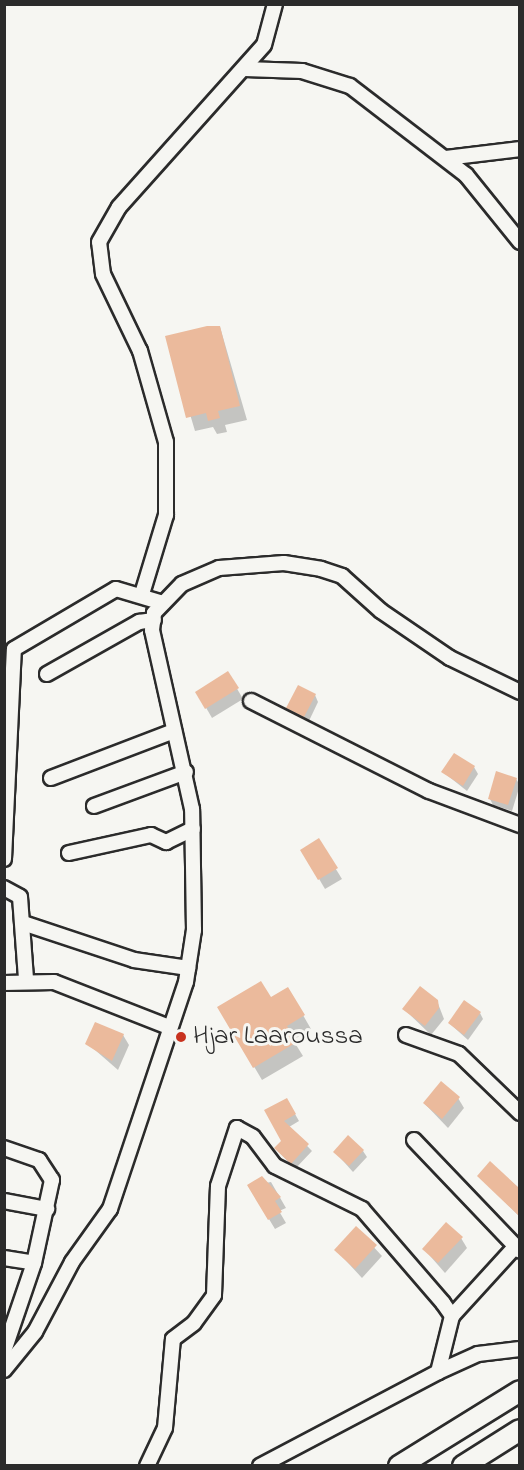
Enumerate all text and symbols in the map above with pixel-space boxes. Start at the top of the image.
place label: Hjar Laaroussa [193,1021,363,1053]
marker: Hjar Laaroussa [174,1030,188,1044]

